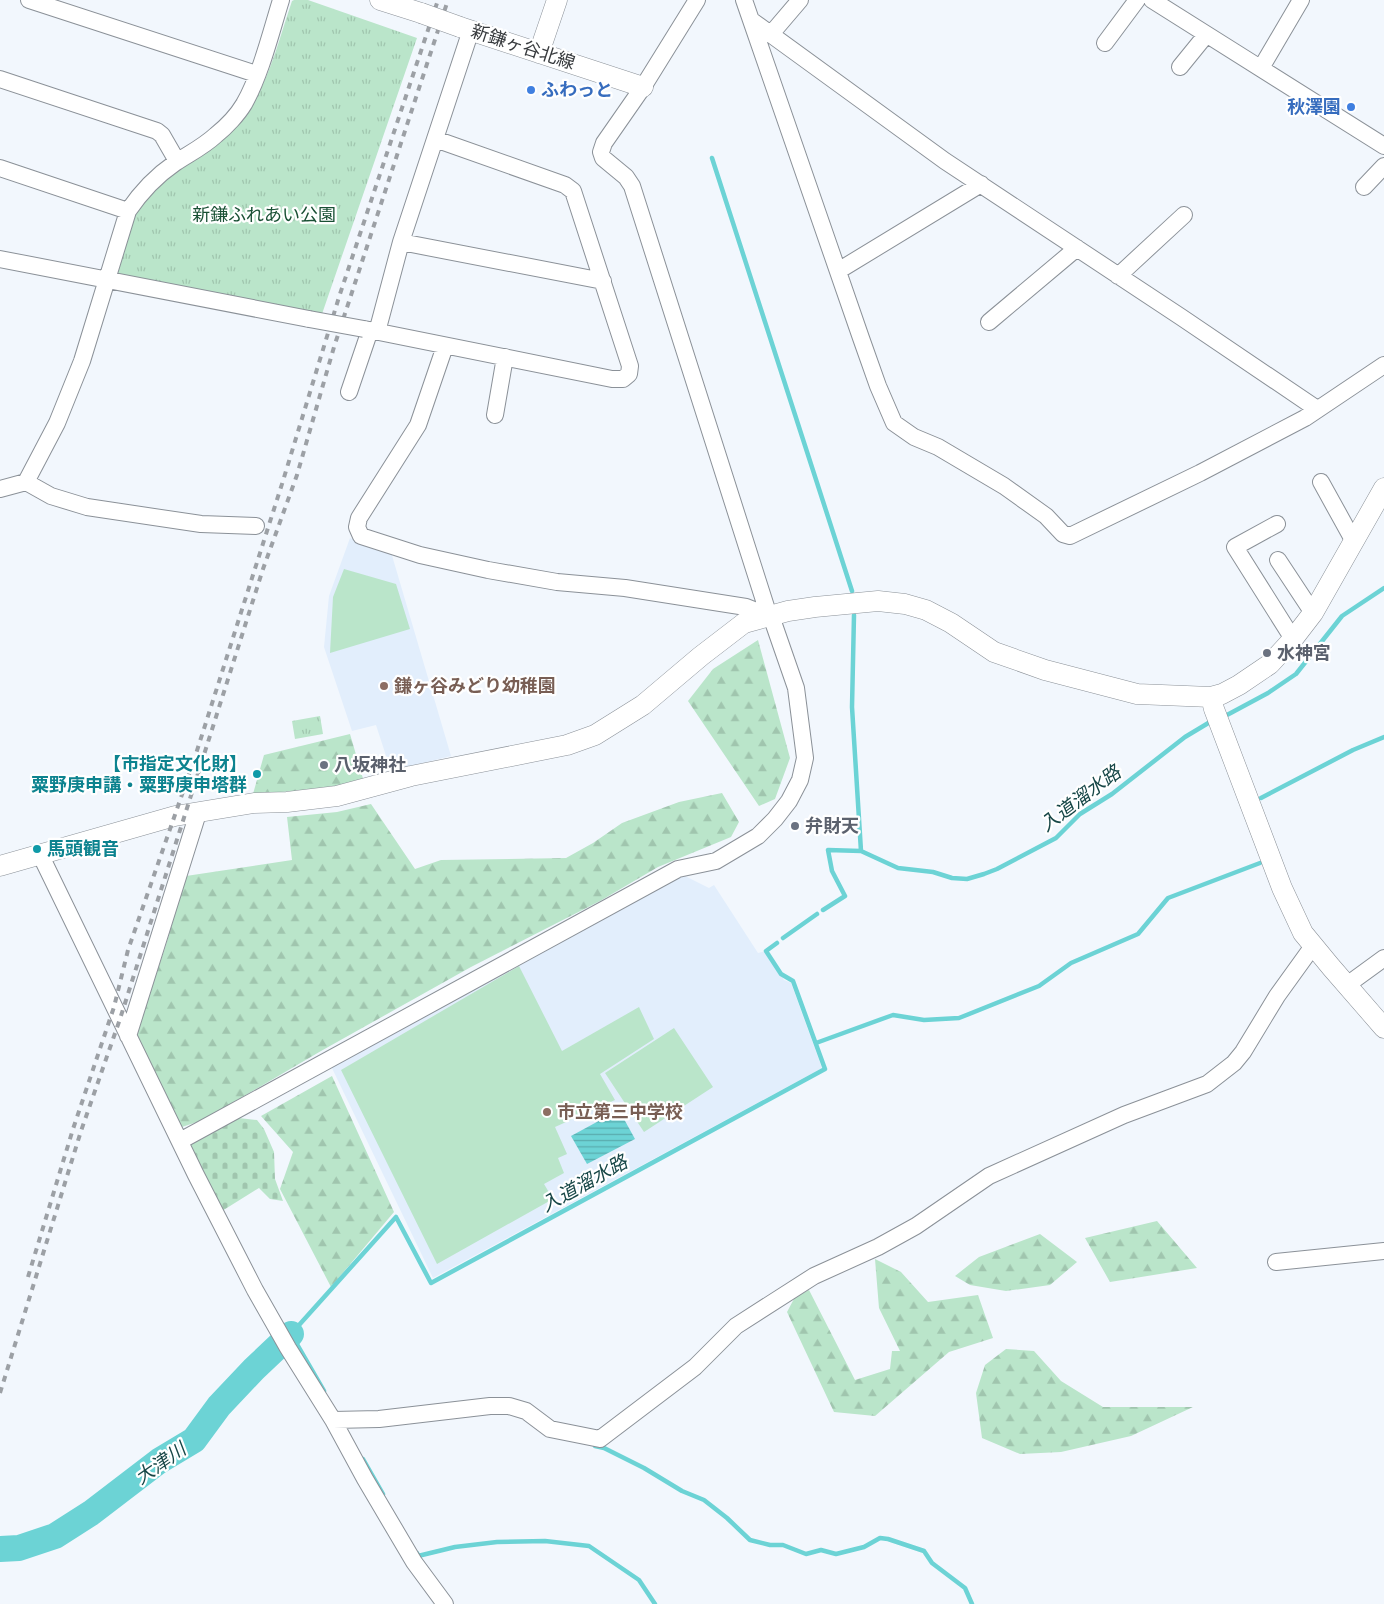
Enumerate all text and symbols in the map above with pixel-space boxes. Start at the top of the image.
street label: 新鎌ヶ谷北線 [468,20,578,74]
place label: ふわっと [541,79,613,101]
marker: ふわっと [525,84,537,96]
place label: 秋澤園 [1287,96,1341,118]
marker: 秋澤園 [1345,101,1357,113]
park label: 新鎌ふれあい公園 [192,204,336,226]
place label: 水神宮 [1277,642,1331,664]
marker: 水神宮 [1261,647,1273,659]
place label: 鎌ヶ谷みどり幼稚園 [394,675,556,697]
marker: 鎌ヶ谷みどり幼稚園 [378,680,390,692]
place label: 【市指定文化財】 粟野庚申講・粟野庚申塔群 [31,753,247,796]
place label: 八坂神社 [334,754,406,776]
marker: 八坂神社 [318,759,330,771]
water label: 入道溜水路 [1035,759,1127,836]
marker: 【市指定文化財】 粟野庚申講・粟野庚申塔群 [251,768,263,780]
place label: 弁財天 [805,815,859,837]
marker: 弁財天 [789,820,801,832]
place label: 馬頭観音 [47,838,119,860]
marker: 馬頭観音 [31,843,43,855]
place label: 市立第三中学校 [557,1101,683,1123]
marker: 市立第三中学校 [541,1106,553,1118]
water label: 入道溜水路 [537,1149,633,1217]
water label: 大津川 [130,1436,192,1489]

